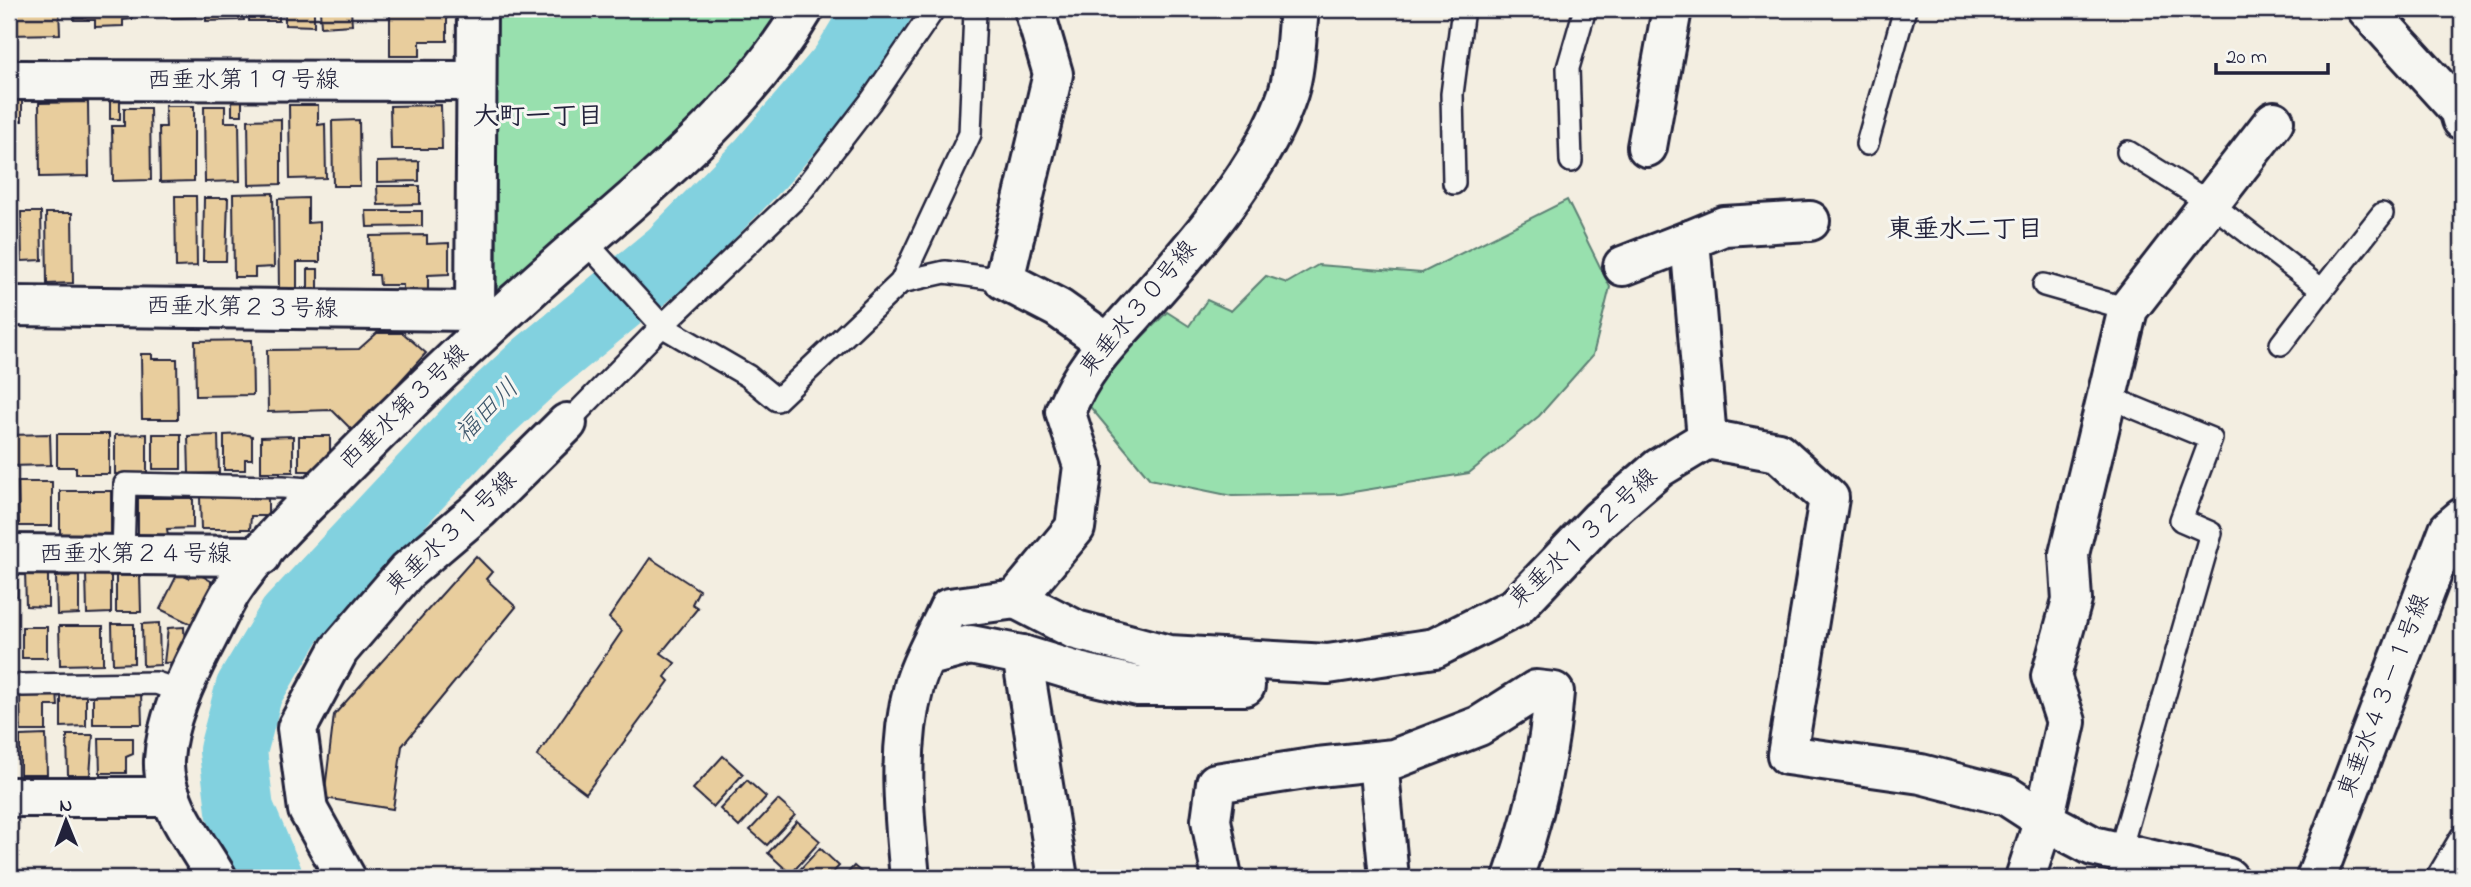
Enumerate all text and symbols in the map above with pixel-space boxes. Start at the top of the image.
scale bar [2216,32,2328,76]
text: 20 m [2226,43,2267,73]
street label: 西垂水第１９号線 [147,64,339,99]
district label: 大町一丁目 [473,99,603,137]
district label: 東垂水二丁目 [1887,212,2043,250]
street label: 東垂水３０号線 [1072,233,1206,385]
street label: 西垂水第２３号線 [146,290,338,328]
street label: 西垂水第３号線 [332,337,478,479]
water label: 福田川 [447,371,529,453]
street label: 東垂水１３２号線 [1502,461,1666,617]
street label: 東垂水３１号線 [379,464,525,604]
street label: 西垂水第２４号線 [39,538,231,573]
street label: 東垂水４３－１号線 [2330,589,2440,803]
north arrow [32,786,102,856]
text: N [59,793,73,820]

